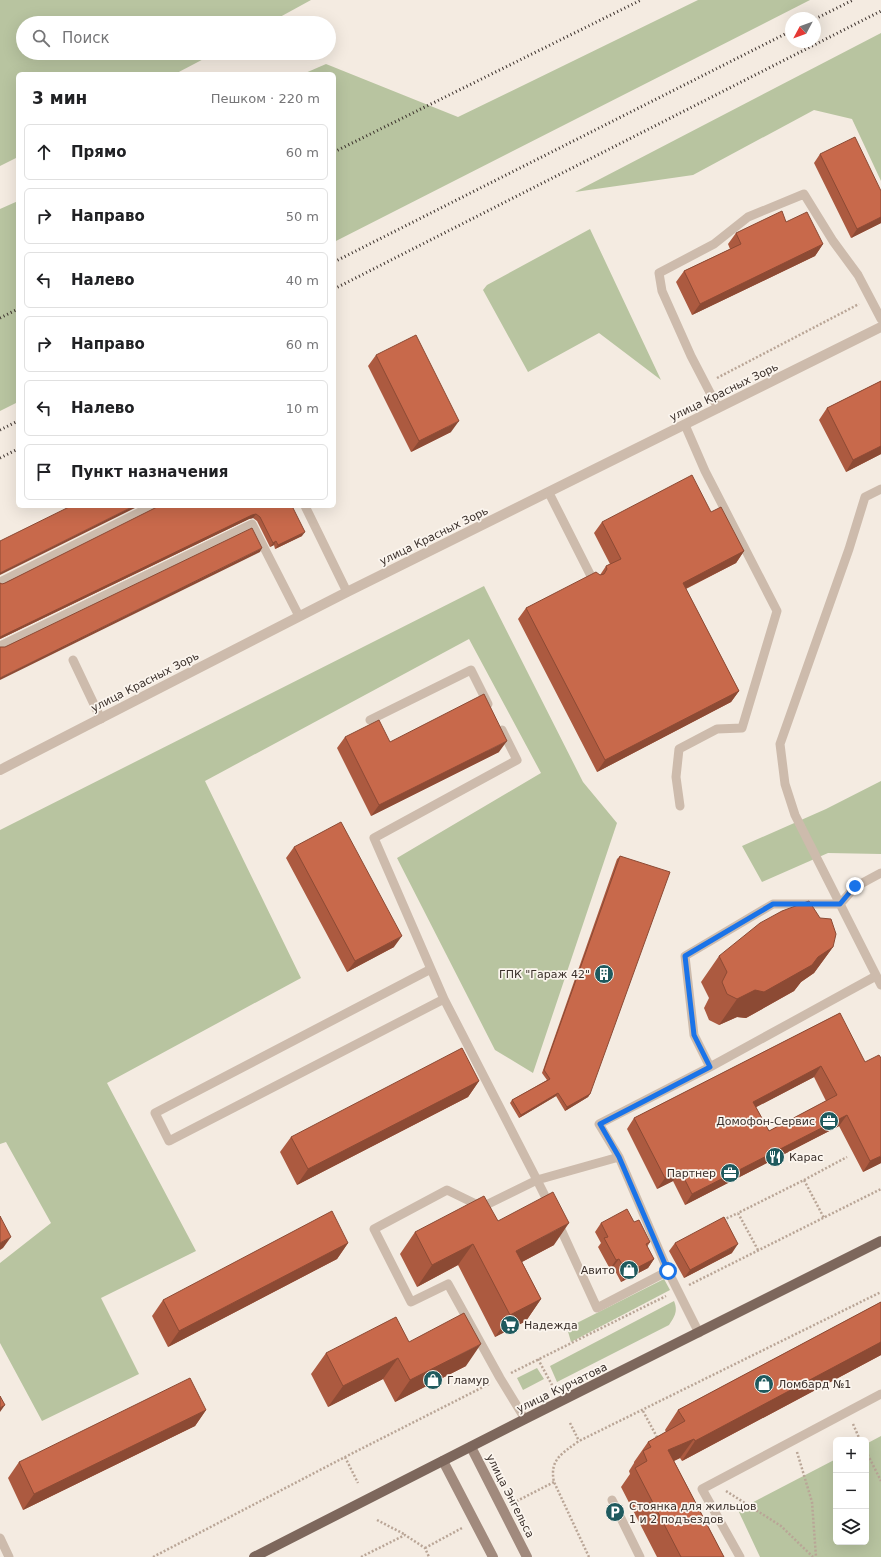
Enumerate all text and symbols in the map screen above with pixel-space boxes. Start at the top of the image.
north arrow [785,12,821,48]
search box [16,16,336,60]
icon: search [30,27,52,49]
text: Поиск [62,29,110,47]
text: 3 мин [32,88,87,108]
text: Пешком · 220 m [211,91,320,106]
icon: ahead [33,141,55,163]
text: Прямо [71,143,127,161]
text: 60 m [286,145,319,160]
icon: right [33,205,55,227]
text: Направо [71,207,145,225]
text: 50 m [286,209,319,224]
icon: left [33,269,55,291]
text: Налево [71,271,135,289]
text: 40 m [286,273,319,288]
icon: right [33,333,55,355]
text: Направо [71,335,145,353]
text: 60 m [286,337,319,352]
street label: улица Красных Зорь [668,360,780,424]
icon: left [33,397,55,419]
text: Налево [71,399,135,417]
text: 10 m [286,401,319,416]
icon: arrive [33,461,55,483]
text: Пункт назначения [71,463,228,481]
street label: улица Красных Зорь [378,504,490,568]
street label: улица Красных Зорь [89,649,201,715]
route end [846,877,864,895]
building icon: ГПК "Гараж 42" [593,963,615,985]
place label: ГПК "Гараж 42" [499,968,590,981]
office icon: Домофон-Сервис [818,1110,840,1132]
place label: Домофон-Сервис [716,1115,815,1128]
restaurant icon: Карас [764,1146,786,1168]
place label: Карас [789,1151,823,1164]
office icon: Партнер [719,1162,741,1184]
place label: Партнер [667,1167,716,1180]
shop icon: Авито [618,1259,640,1281]
route start [659,1262,677,1280]
place label: Авито [581,1264,615,1277]
supermarket icon: Надежда [499,1314,521,1336]
place label: Надежда [524,1319,578,1332]
street label: улица Курчатова [515,1360,609,1416]
shop icon: Гламур [422,1369,444,1391]
shop icon: Ломбард №1 [753,1373,775,1395]
place label: Гламур [447,1374,489,1387]
place label: Ломбард №1 [778,1378,851,1391]
map controls [833,1437,869,1545]
button: + [833,1437,869,1473]
street label: улица Энгельса [483,1452,537,1540]
button: − [833,1473,869,1509]
place label: Стоянка для жильцов 1 и 2 подъездов [629,1500,757,1526]
parking icon: Стоянка для жильцов 1 и 2 подъездов [604,1501,626,1523]
button: layers [833,1509,869,1545]

